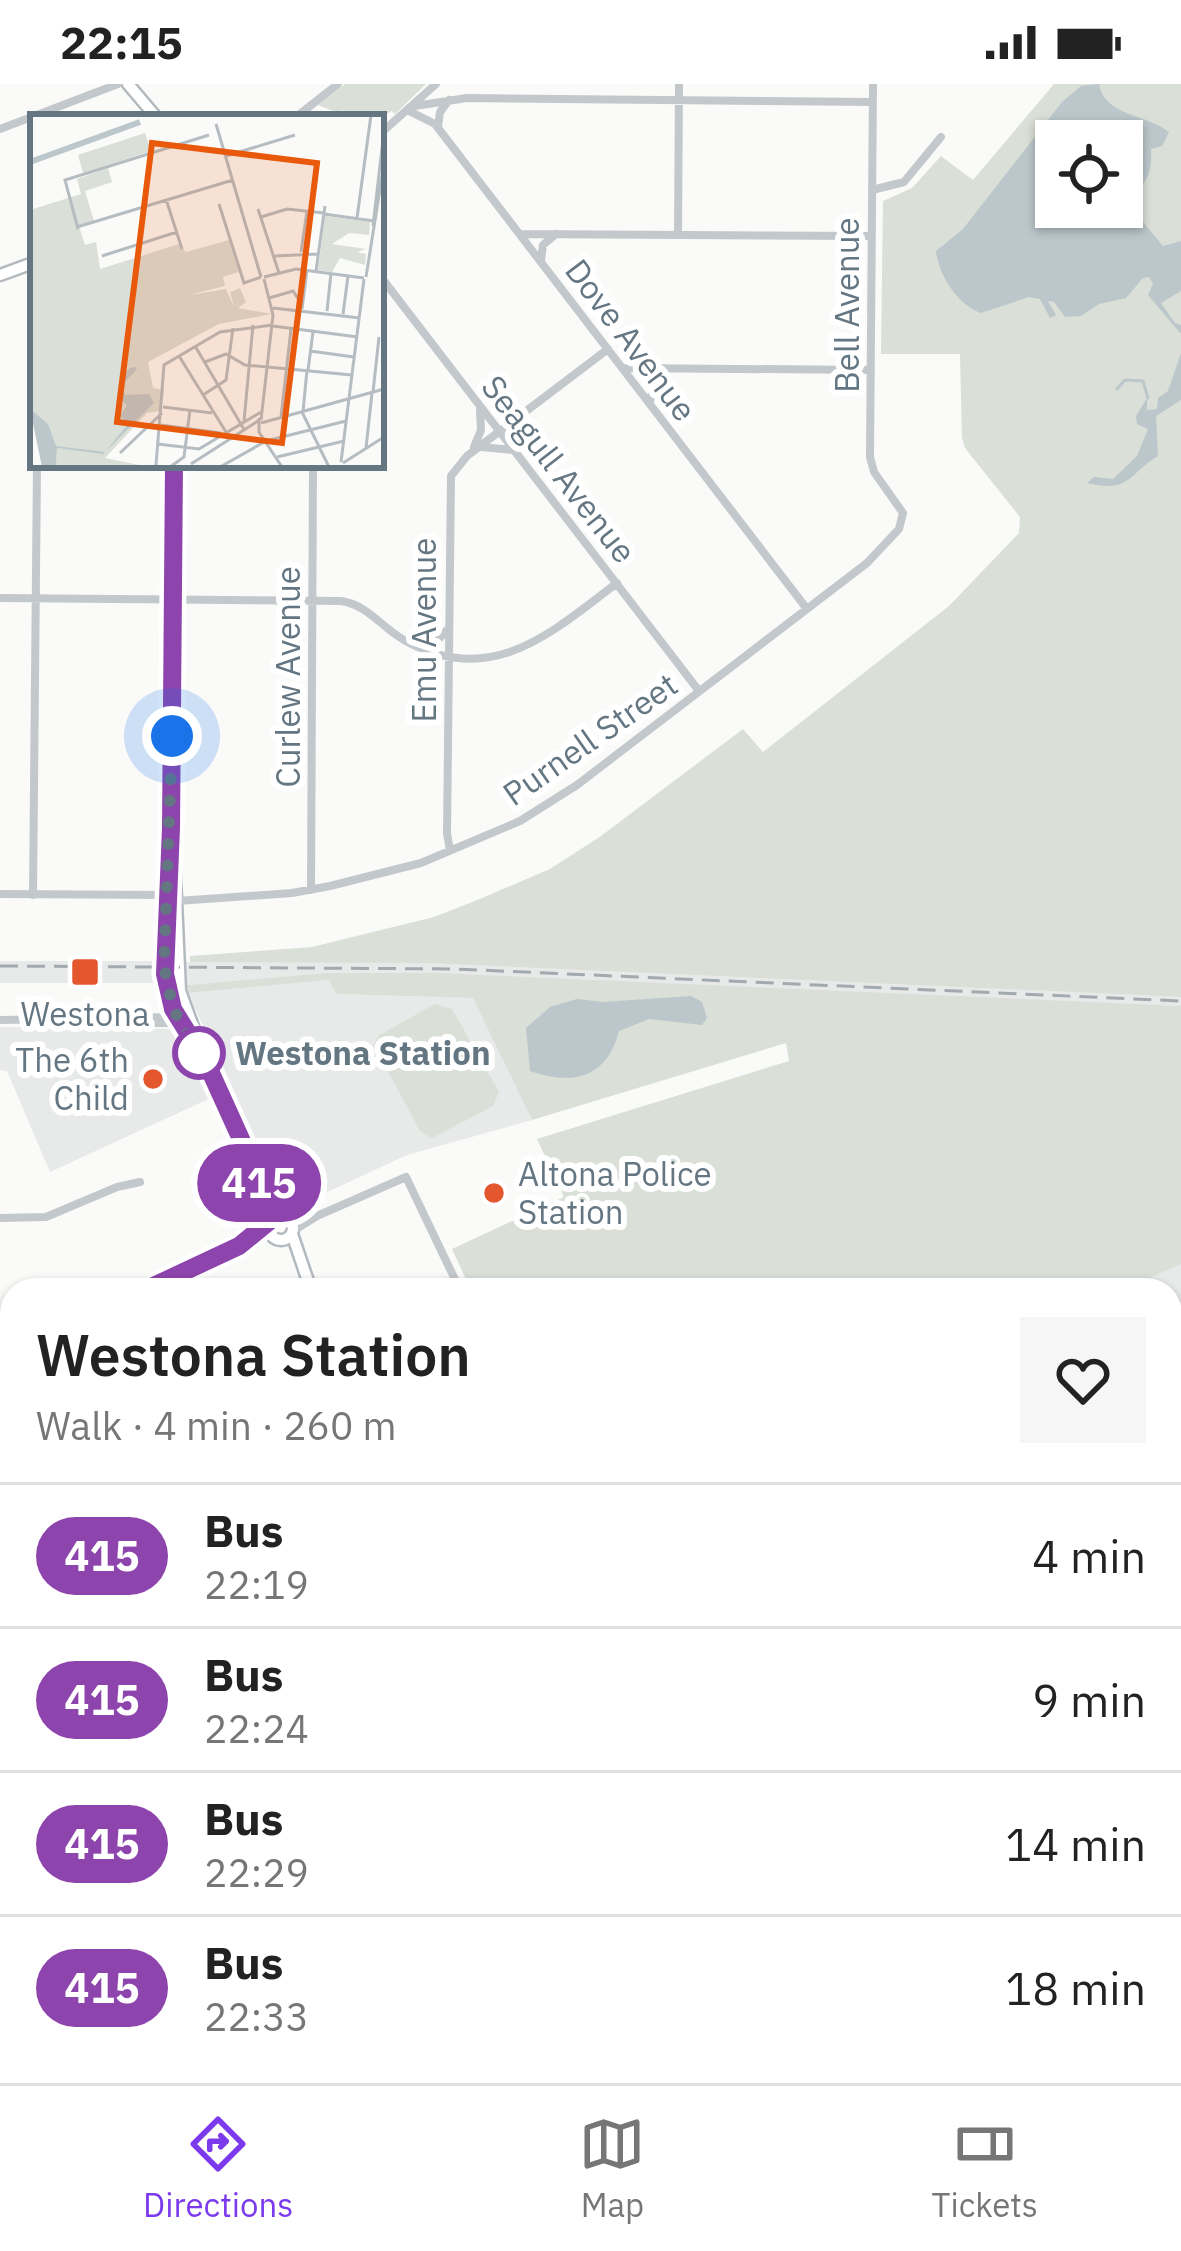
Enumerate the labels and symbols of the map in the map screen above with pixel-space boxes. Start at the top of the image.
inset map [30,114,384,468]
street label: Bell Avenue [825,217,868,393]
street label: Dove Avenue [556,250,706,429]
street label: Seagull Avenue [473,366,646,571]
street label: Emu Avenue [402,538,445,722]
street label: Curlew Avenue [266,566,309,788]
street label: Purnell Street [494,663,686,815]
your location [142,706,202,766]
marker: Westona [69,956,101,988]
place label: Westona [20,992,150,1035]
marker: Westona Station [174,1028,224,1078]
place label: Westona Station [235,1031,491,1074]
place label: The 6th Child [15,1038,129,1119]
marker: The 6th Child [140,1066,166,1092]
line badge: 415 [190,1144,328,1222]
place label: Altona Police Station [518,1152,712,1233]
marker: Altona Police Station [481,1180,507,1206]

